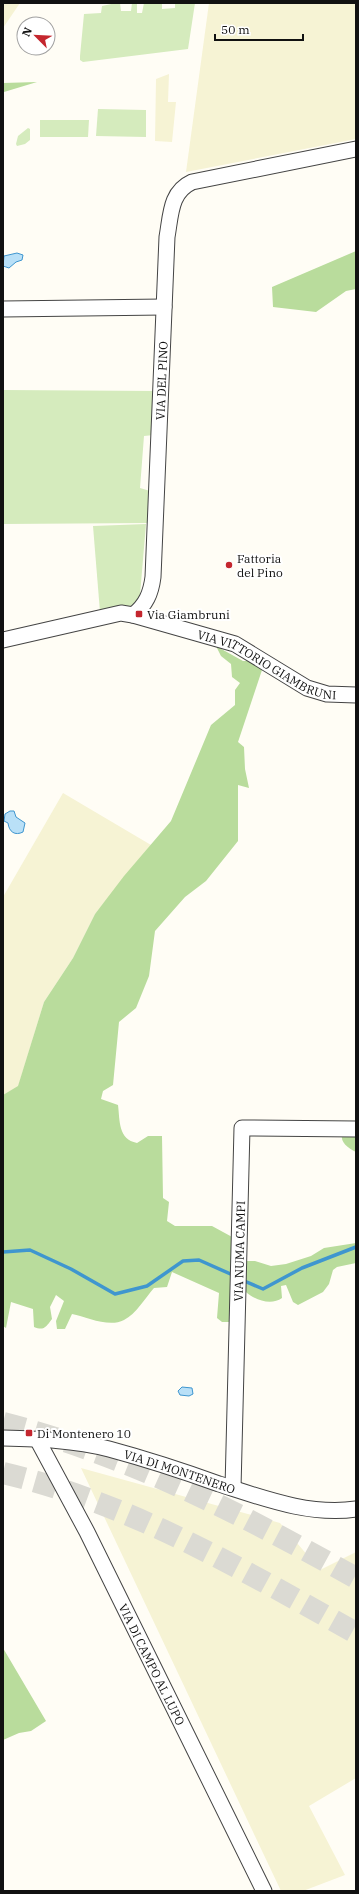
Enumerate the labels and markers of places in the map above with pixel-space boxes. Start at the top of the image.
place label: Fattoria del Pino [237,551,283,580]
marker: Fattoria del Pino [224,560,234,570]
place label: Via Giambruni [147,607,230,622]
marker: Via Giambruni [134,609,144,619]
place label: Di Montenero 10 [37,1426,131,1441]
marker: Di Montenero 10 [24,1428,34,1438]

